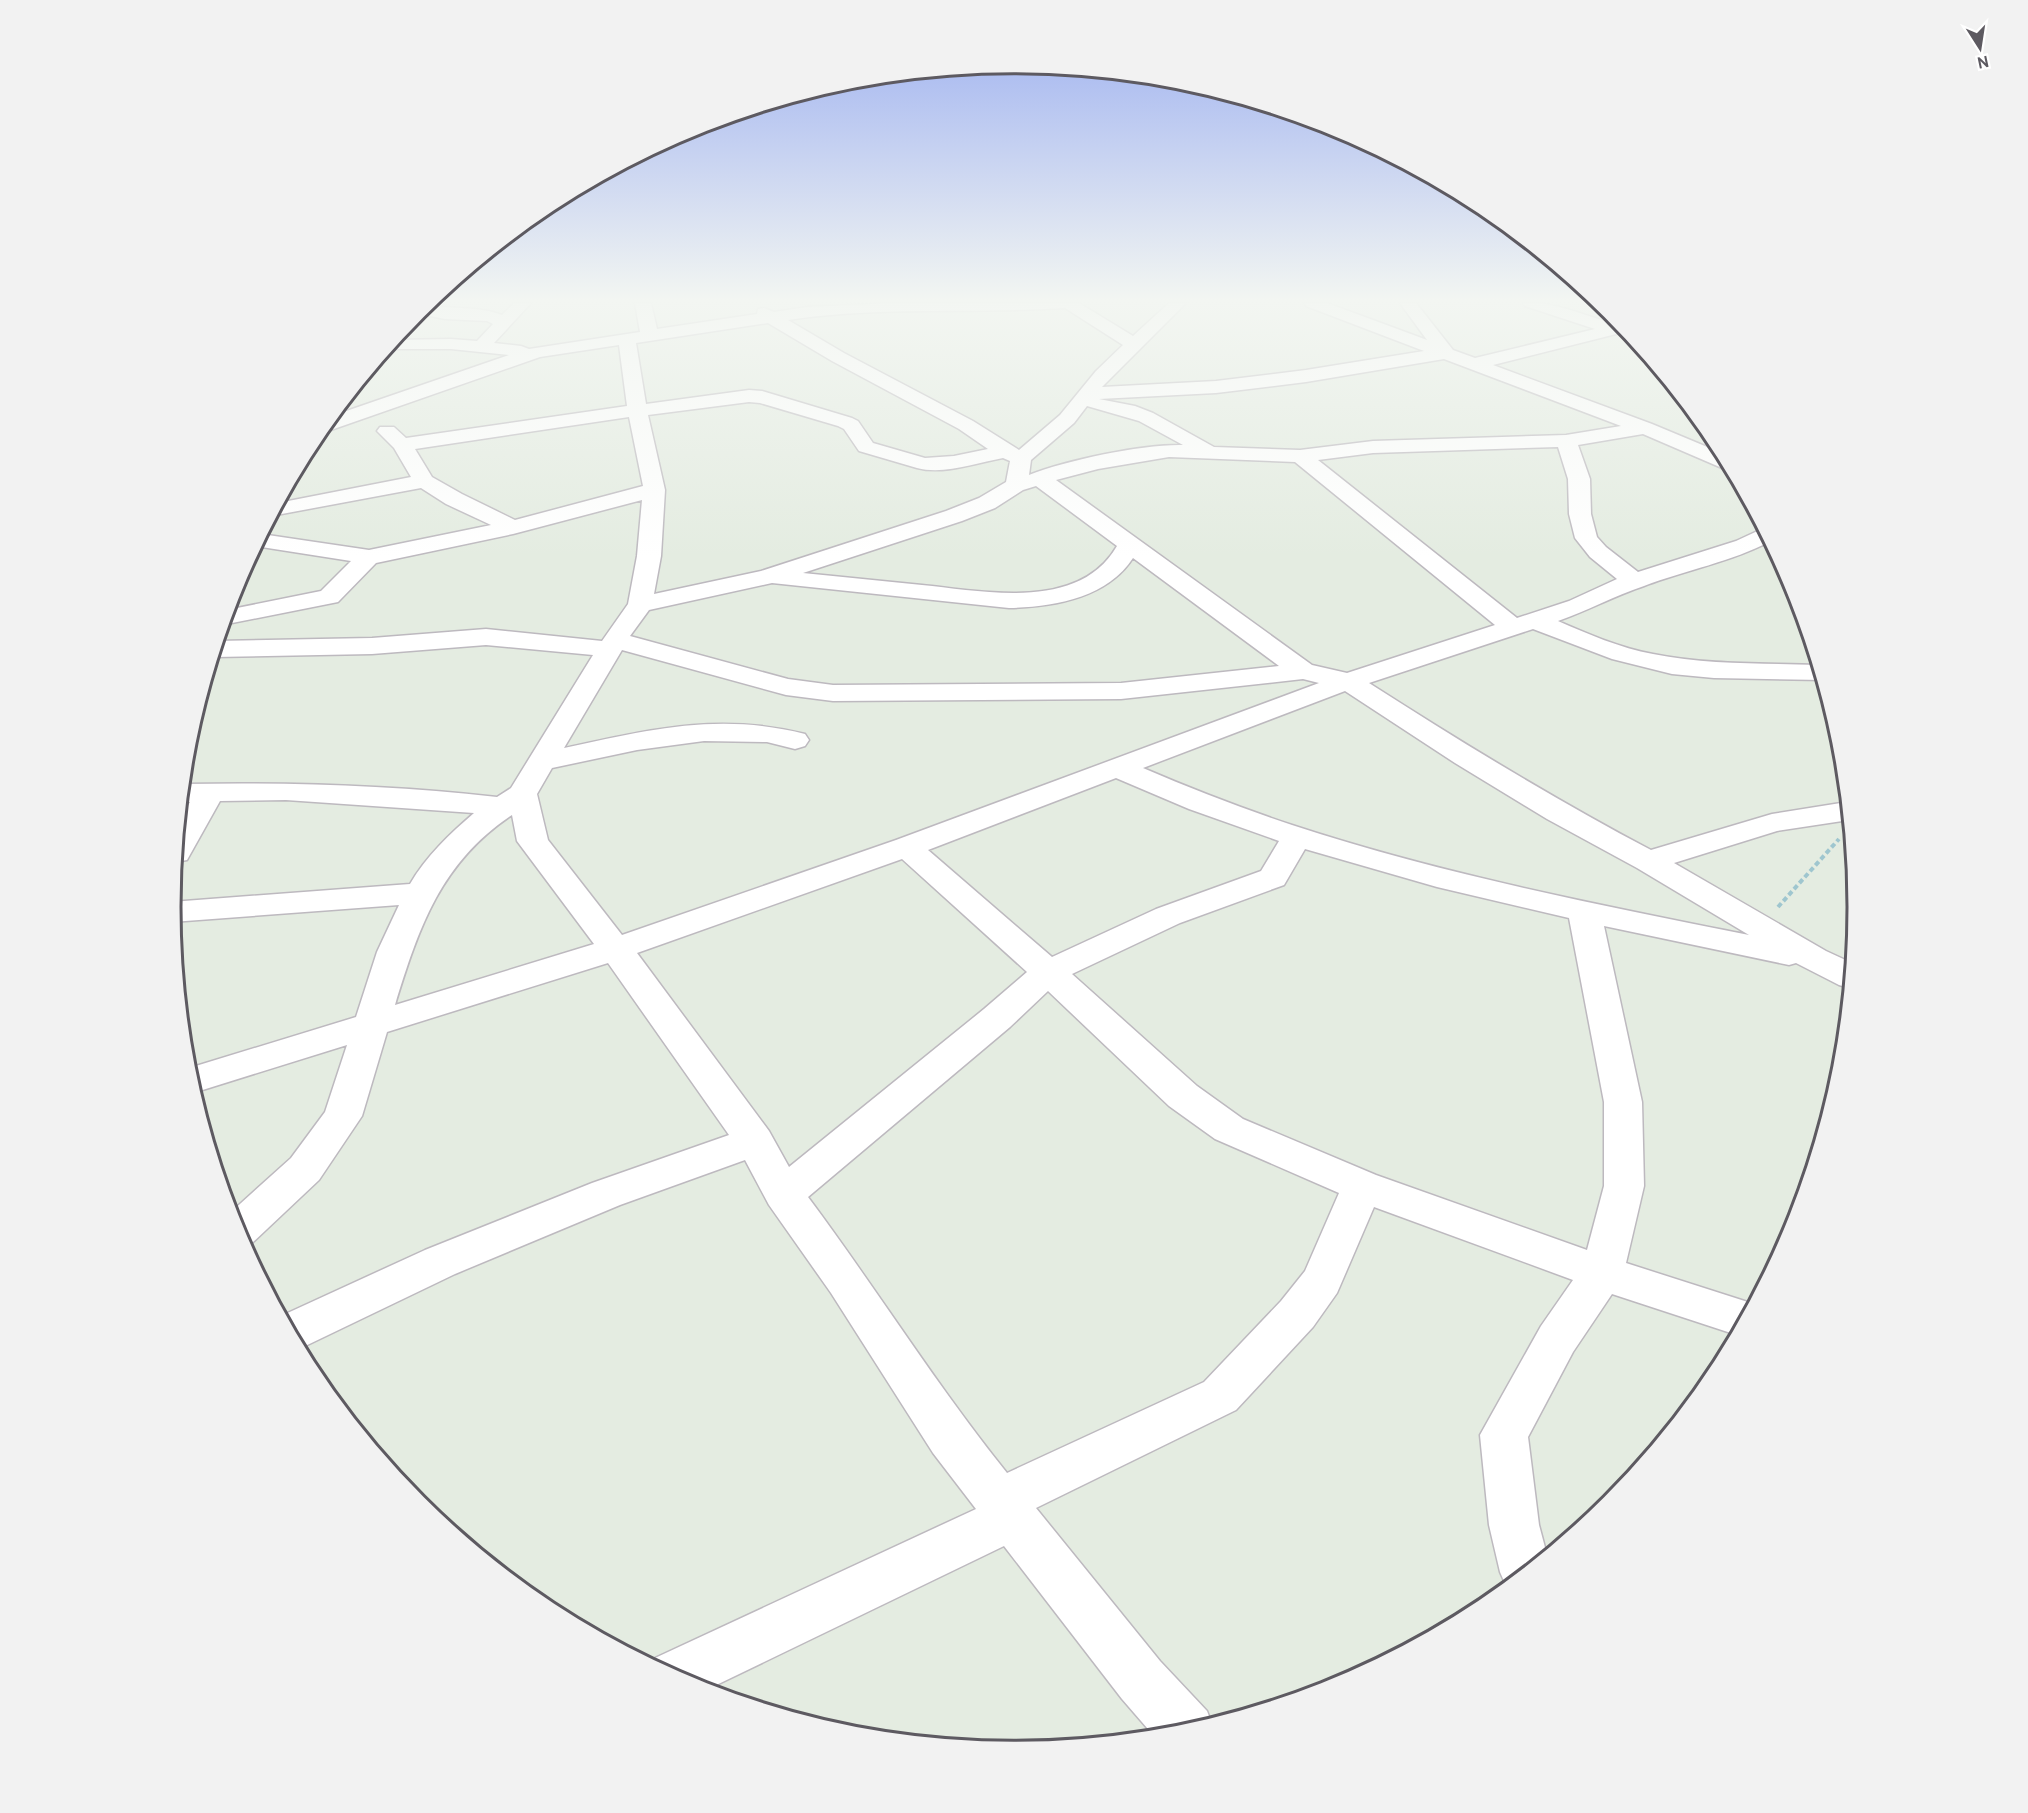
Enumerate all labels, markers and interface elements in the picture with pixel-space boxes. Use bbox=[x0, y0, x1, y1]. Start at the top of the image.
north arrow bbox=[1950, 18, 2010, 78]
text: N bbox=[1975, 50, 1990, 72]

